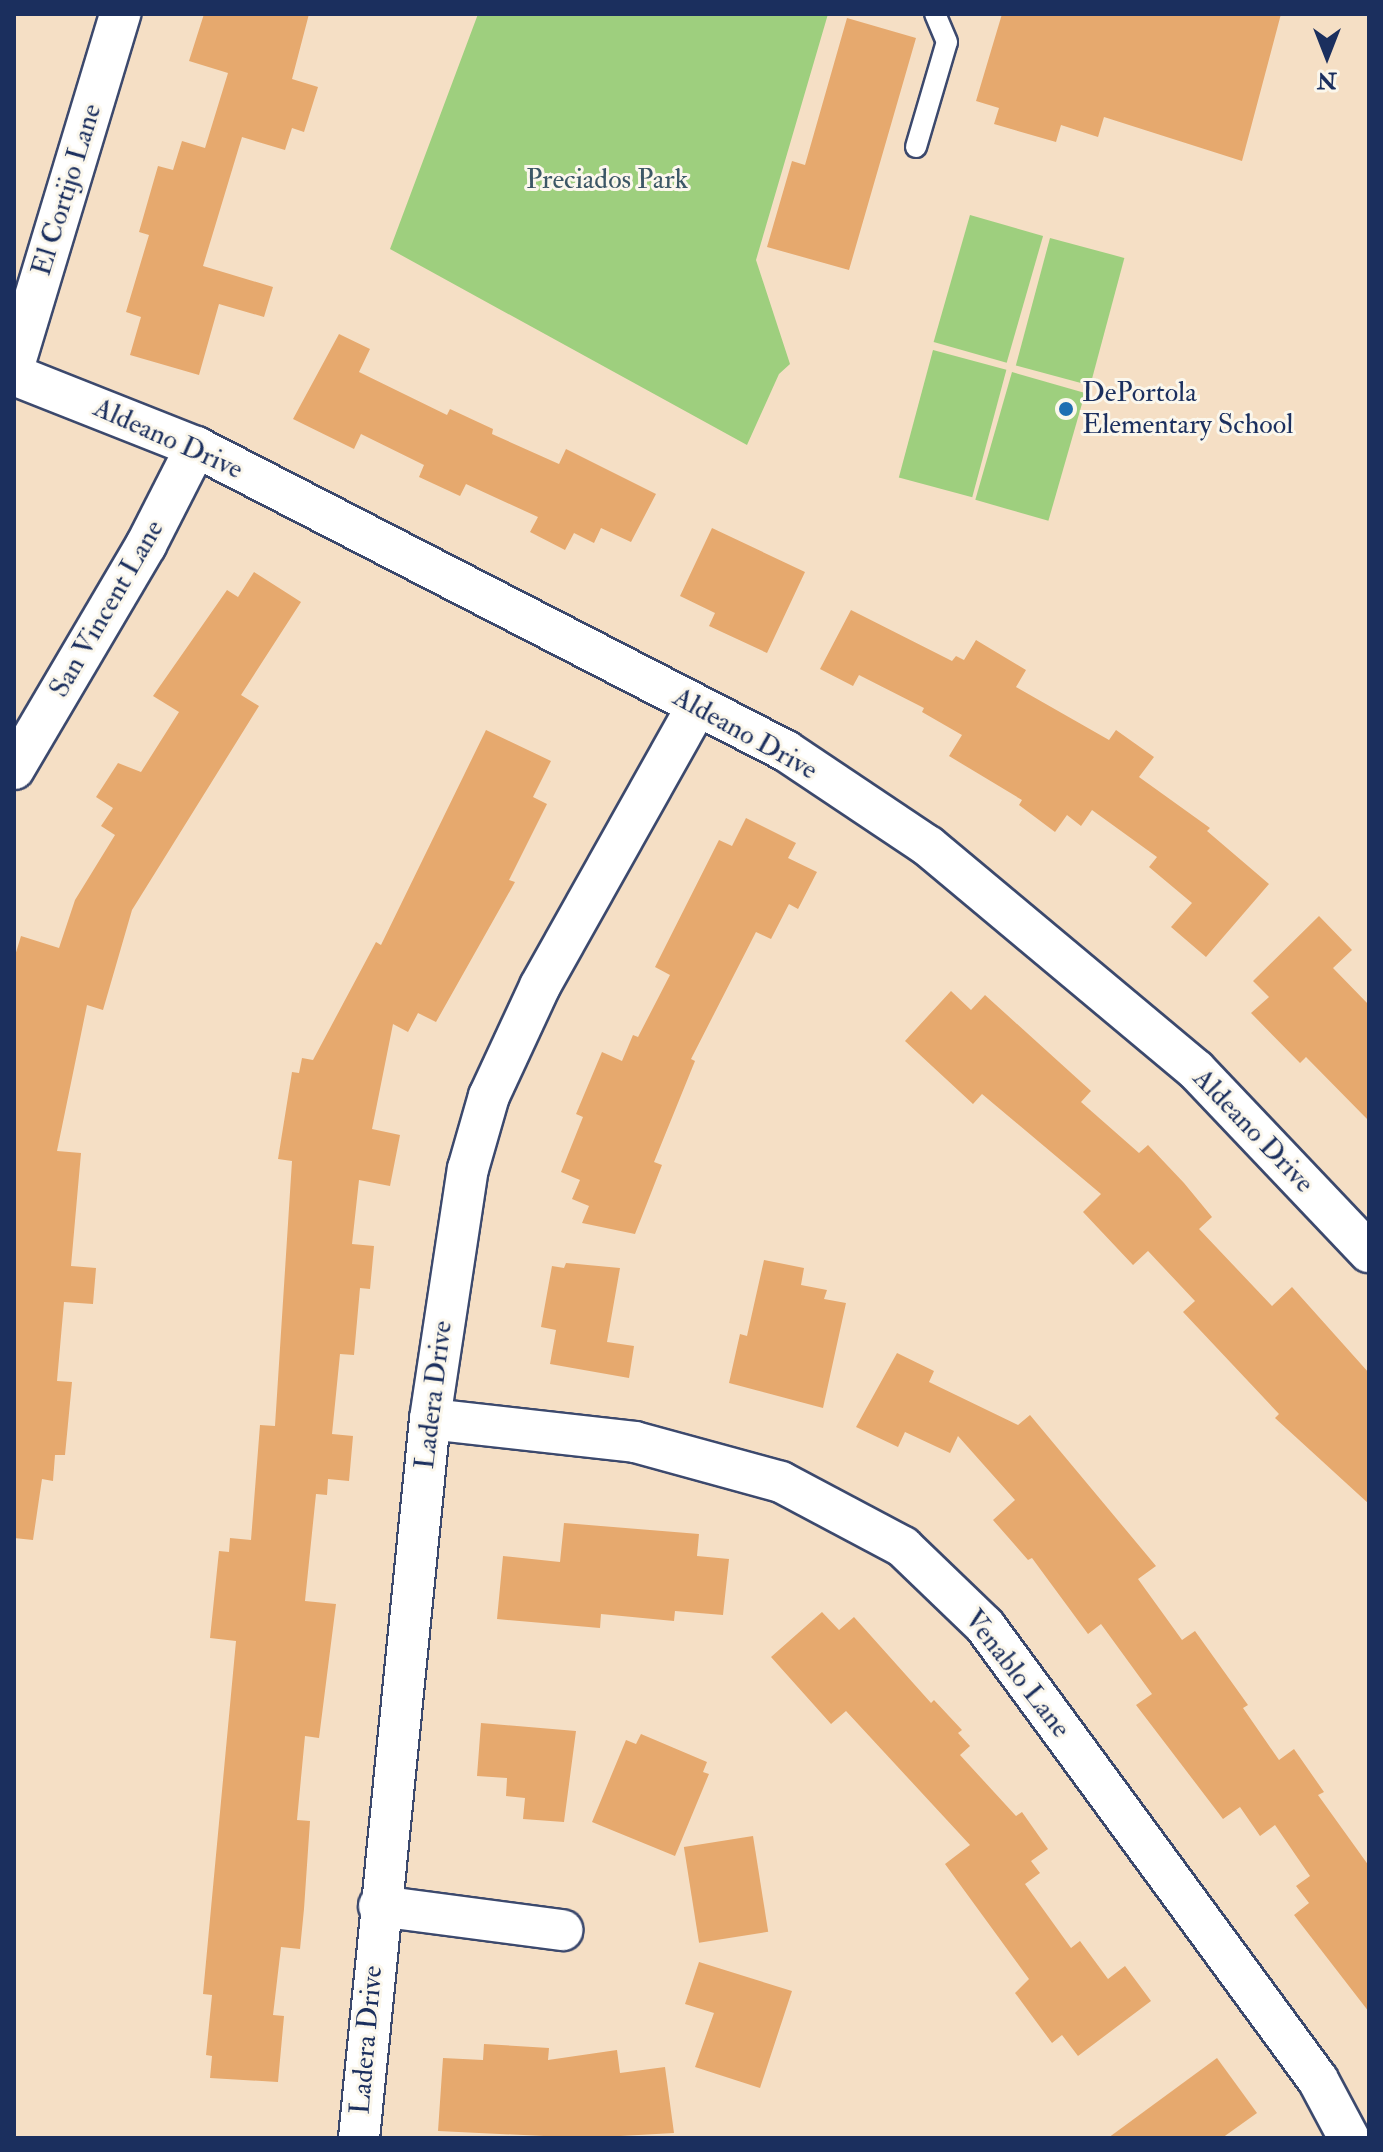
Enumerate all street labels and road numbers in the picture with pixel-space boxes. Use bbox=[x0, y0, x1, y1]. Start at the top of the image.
street label: El Cortijo Lane bbox=[25, 100, 109, 280]
street label: Aldeano Drive bbox=[88, 391, 248, 487]
street label: San Vincent Lane bbox=[43, 514, 171, 704]
street label: Aldeano Drive bbox=[667, 681, 823, 787]
street label: Aldeano Drive bbox=[1185, 1062, 1321, 1200]
street label: Ladera Drive bbox=[408, 1319, 460, 1471]
street label: Venablo Lane bbox=[957, 1603, 1077, 1745]
street label: Ladera Drive bbox=[344, 1964, 390, 2116]

